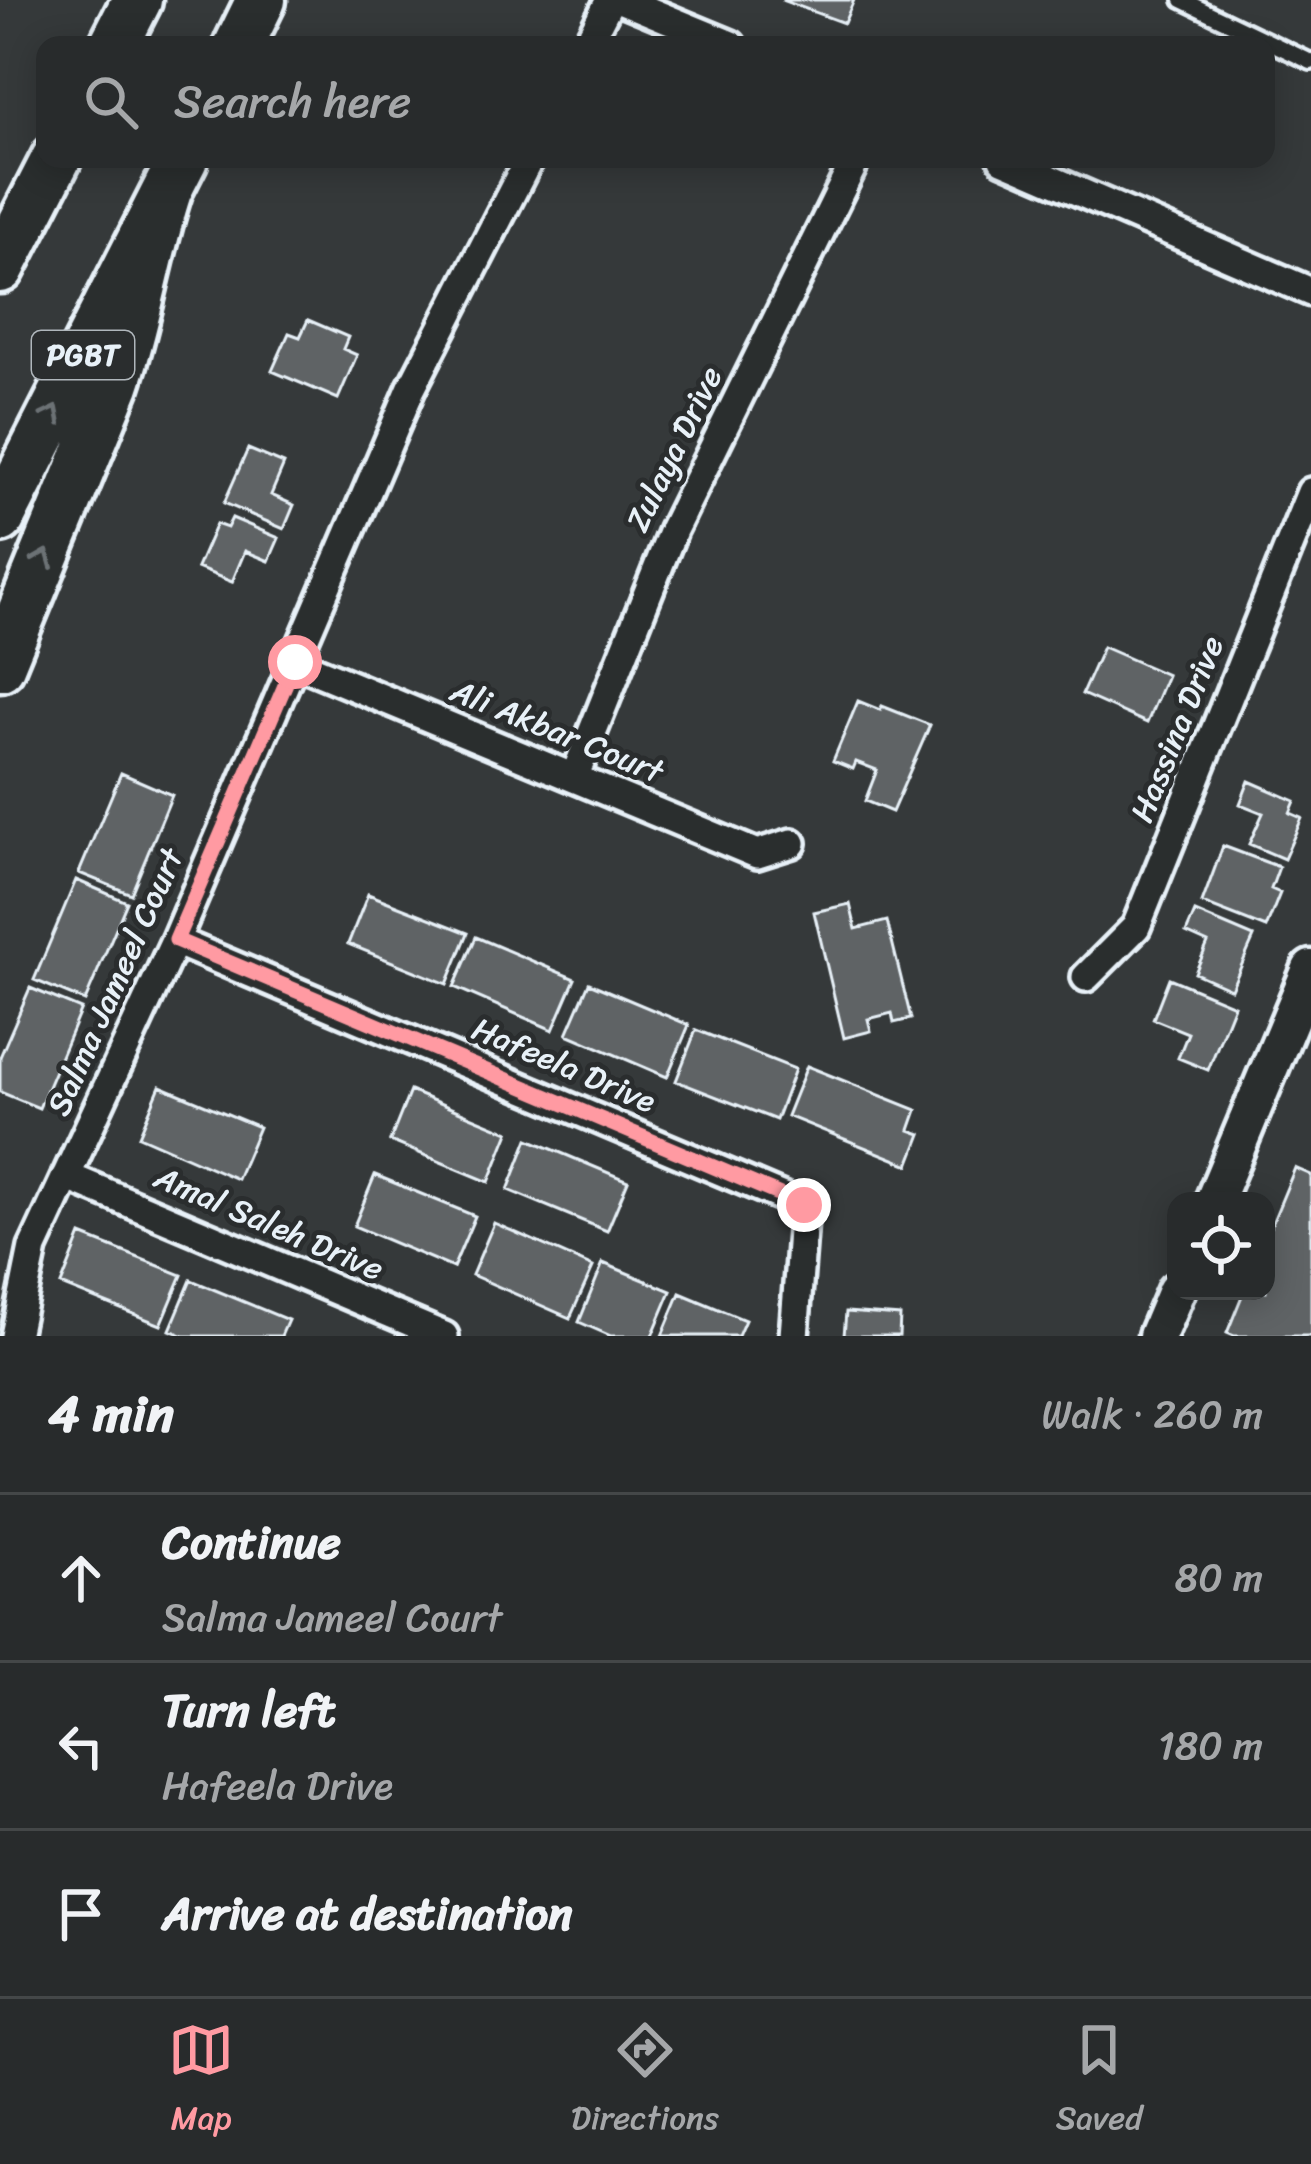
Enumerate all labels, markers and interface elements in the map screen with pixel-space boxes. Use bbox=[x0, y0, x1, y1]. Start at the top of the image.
search box bbox=[36, 36, 1275, 168]
text: Search here bbox=[174, 62, 411, 142]
icon: search bbox=[78, 69, 144, 135]
road number: PGBT bbox=[32, 331, 134, 379]
street label: Zulaya Drive bbox=[609, 356, 739, 542]
one-way arrow bbox=[39, 405, 63, 426]
one-way arrow bbox=[30, 548, 54, 569]
street label: Hassina Drive bbox=[1113, 627, 1241, 831]
route start bbox=[268, 635, 322, 689]
street label: Ali Akbar Court bbox=[441, 662, 674, 801]
street label: Salma Jameel Court bbox=[30, 837, 201, 1125]
street label: Hafeela Drive bbox=[463, 1000, 665, 1130]
street label: Amal Saleh Drive bbox=[144, 1148, 393, 1298]
route end bbox=[777, 1178, 831, 1232]
map controls bbox=[1167, 1192, 1275, 1300]
button: locate bbox=[1167, 1192, 1275, 1300]
text: 4 min bbox=[48, 1369, 174, 1459]
text: Walk · 260 m bbox=[1041, 1380, 1263, 1449]
text: Continue bbox=[162, 1503, 341, 1583]
text: 80 m bbox=[1175, 1543, 1263, 1612]
icon: ahead bbox=[48, 1545, 114, 1611]
text: Salma Jameel Court bbox=[162, 1583, 502, 1652]
text: Turn left bbox=[162, 1671, 335, 1751]
text: 180 m bbox=[1158, 1711, 1263, 1780]
icon: left bbox=[48, 1713, 114, 1779]
text: Hafeela Drive bbox=[162, 1751, 393, 1820]
text: Arrive at destination bbox=[162, 1874, 572, 1954]
icon: arrive bbox=[48, 1881, 114, 1947]
tab: Map bbox=[168, 2017, 234, 2147]
tab: Directions bbox=[571, 2017, 719, 2147]
tab: Saved bbox=[1056, 2017, 1143, 2147]

